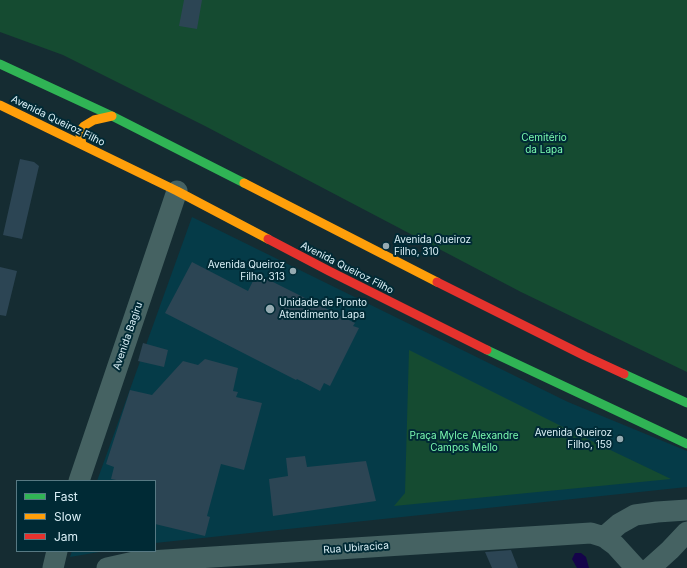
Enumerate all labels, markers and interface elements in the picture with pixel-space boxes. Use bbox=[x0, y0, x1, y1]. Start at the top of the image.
street label: Avenida Queiroz Filho bbox=[9, 93, 107, 149]
park label: Cemitério da Lapa bbox=[521, 132, 567, 156]
place label: Avenida Queiroz Filho, 310 bbox=[394, 234, 471, 258]
street label: Avenida Queiroz Filho bbox=[299, 239, 395, 297]
marker: Avenida Queiroz Filho, 310 bbox=[381, 241, 391, 251]
place label: Avenida Queiroz Filho, 313 bbox=[208, 259, 285, 282]
marker: Avenida Queiroz Filho, 313 bbox=[288, 266, 298, 276]
place label: Unidade de Pronto Atendimento Lapa bbox=[279, 297, 367, 320]
street label: Avenida Bagiru bbox=[111, 301, 145, 371]
marker: Unidade de Pronto Atendimento Lapa bbox=[264, 303, 276, 315]
place label: Avenida Queiroz Filho, 159 bbox=[535, 427, 612, 450]
park label: Praça Mylce Alexandre Campos Mello bbox=[410, 430, 518, 454]
marker: Avenida Queiroz Filho, 159 bbox=[615, 434, 625, 444]
legend bbox=[16, 480, 156, 552]
text: Fast bbox=[54, 489, 78, 504]
text: Slow bbox=[54, 509, 81, 524]
text: Jam bbox=[54, 529, 78, 544]
street label: Rua Ubiracica bbox=[323, 540, 389, 556]

